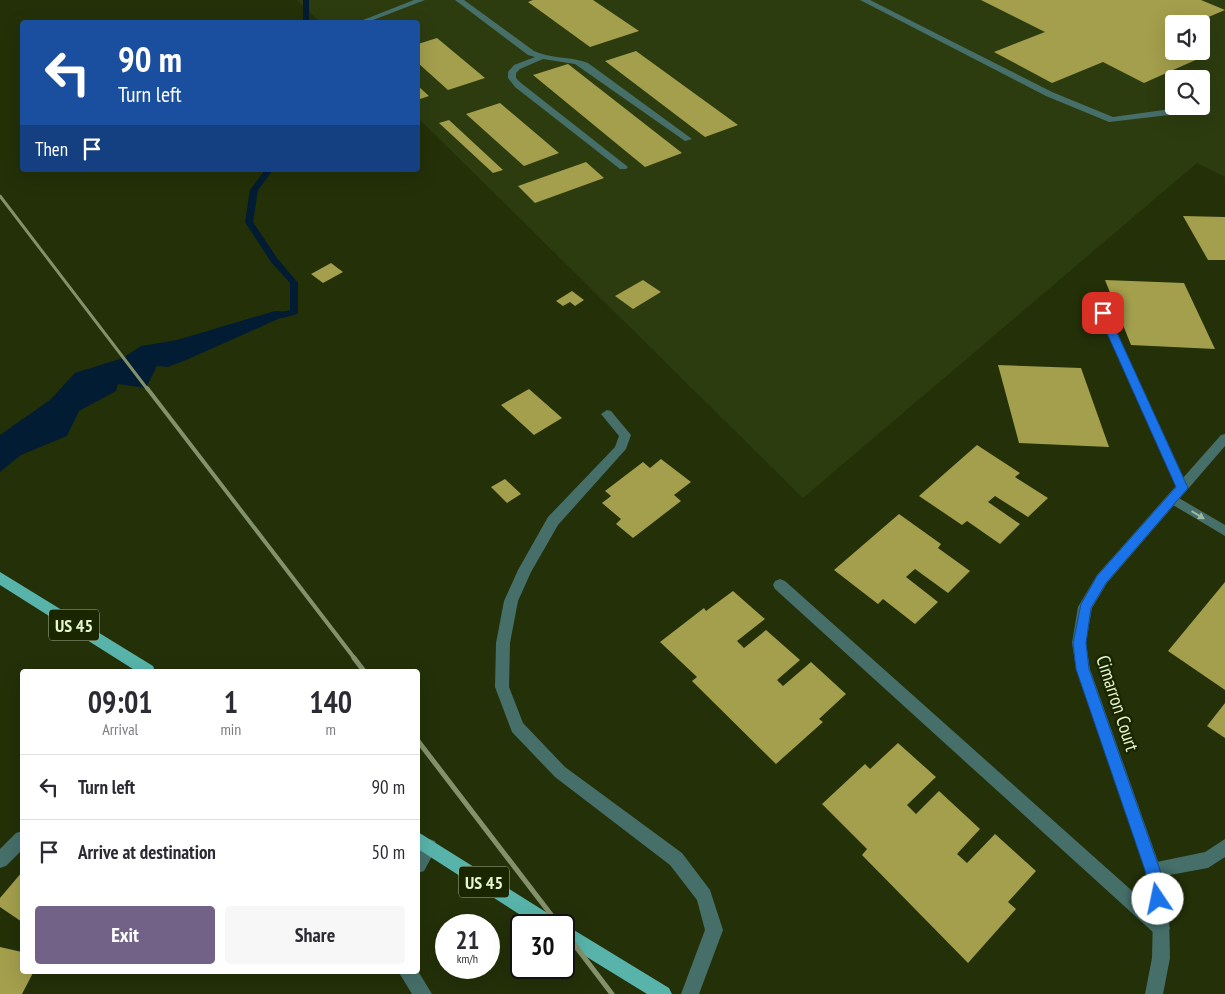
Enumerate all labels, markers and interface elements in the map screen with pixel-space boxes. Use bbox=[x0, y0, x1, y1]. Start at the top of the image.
map controls bbox=[1165, 15, 1210, 115]
button: sound bbox=[1165, 15, 1210, 60]
text: 90 m bbox=[118, 36, 182, 82]
icon: left bbox=[35, 40, 100, 105]
button: search bbox=[1165, 70, 1210, 115]
text: Turn left bbox=[118, 80, 182, 108]
icon: arrive bbox=[78, 135, 106, 163]
text: Then bbox=[35, 137, 68, 161]
pin bbox=[1082, 292, 1124, 334]
icon: arrive bbox=[1089, 299, 1117, 327]
one-way arrow bbox=[1192, 510, 1205, 519]
road number: US 45 bbox=[49, 610, 99, 640]
street label: Cimarron Court bbox=[1091, 652, 1145, 755]
text: 09:01 bbox=[88, 682, 153, 721]
text: 1 bbox=[224, 682, 238, 721]
text: 140 bbox=[309, 682, 352, 721]
text: Arrival bbox=[102, 719, 138, 739]
text: min bbox=[220, 719, 241, 739]
text: m bbox=[325, 719, 336, 739]
icon: left bbox=[35, 773, 63, 801]
text: Turn left bbox=[78, 775, 135, 799]
text: 90 m bbox=[372, 775, 405, 799]
icon: arrive bbox=[35, 838, 63, 866]
text: Arrive at destination bbox=[78, 840, 216, 864]
text: 50 m bbox=[372, 840, 405, 864]
road number: US 45 bbox=[459, 866, 509, 898]
position arrow bbox=[1131, 872, 1183, 924]
button: Exit bbox=[35, 906, 215, 964]
button: Share bbox=[225, 906, 405, 964]
speed limit sign: 30 bbox=[510, 914, 575, 979]
text: 21 bbox=[456, 924, 479, 956]
text: km/h bbox=[457, 951, 478, 966]

